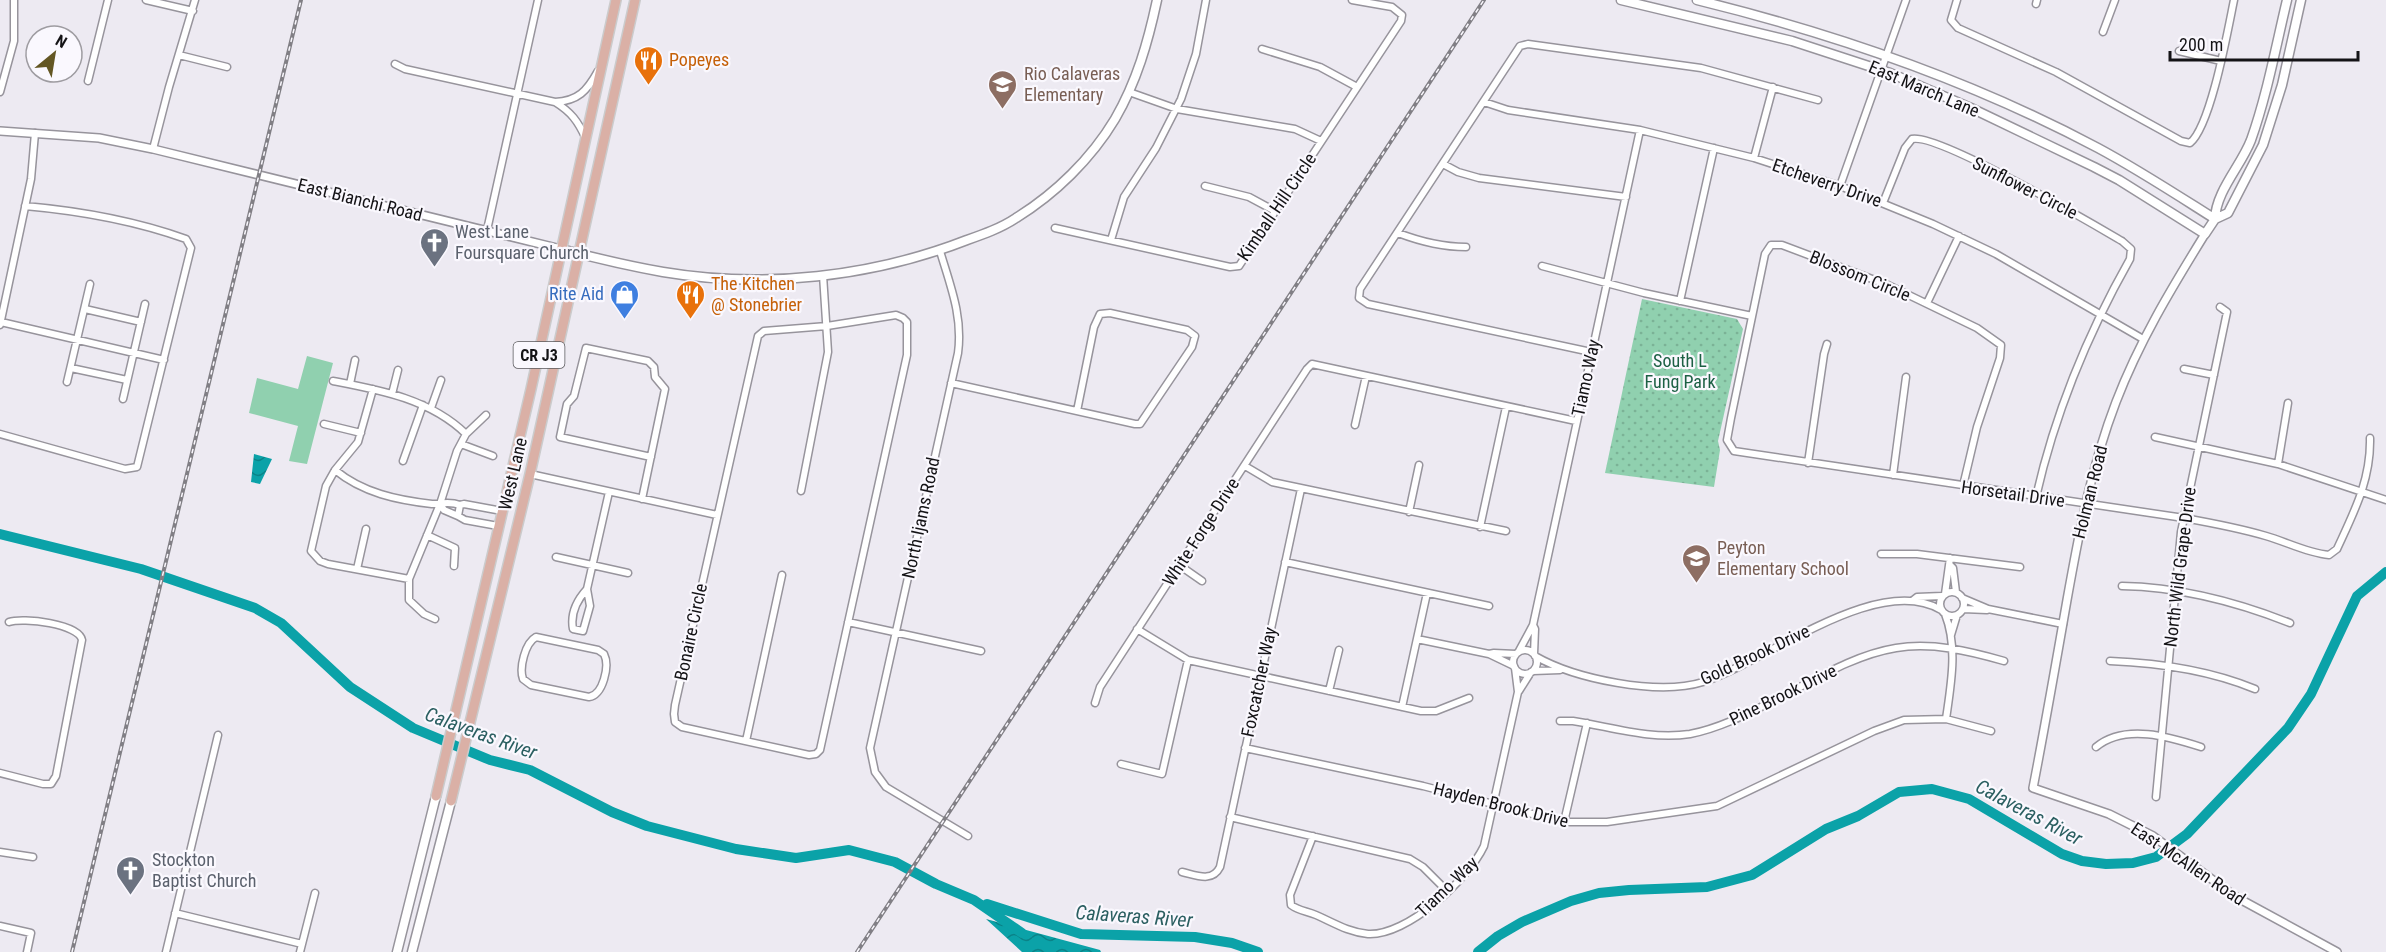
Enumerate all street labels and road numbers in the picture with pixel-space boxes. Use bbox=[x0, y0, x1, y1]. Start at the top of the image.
street label: East March Lane bbox=[1866, 56, 1983, 121]
street label: Kimball Hill Circle bbox=[1233, 149, 1320, 265]
street label: Sunflower Circle bbox=[1969, 152, 2081, 223]
street label: Etcheverry Drive bbox=[1770, 154, 1885, 211]
street label: East Bianchi Road bbox=[296, 174, 425, 225]
street label: Blossom Circle bbox=[1807, 246, 1914, 305]
street label: Tiamo Way bbox=[1567, 337, 1604, 418]
road number: CR J3 bbox=[514, 342, 564, 368]
street label: West Lane bbox=[494, 436, 531, 512]
street label: Holman Road bbox=[2068, 443, 2111, 541]
street label: North Ijams Road bbox=[897, 455, 944, 580]
street label: White Forge Drive bbox=[1158, 474, 1243, 590]
street label: Horsetail Drive bbox=[1960, 476, 2066, 511]
street label: North Wild Grape Drive bbox=[2159, 486, 2200, 648]
street label: Bonaire Circle bbox=[670, 581, 711, 682]
street label: Gold Brook Drive bbox=[1697, 620, 1813, 689]
street label: Foxcatcher Way bbox=[1237, 625, 1281, 739]
street label: Pine Brook Drive bbox=[1726, 660, 1840, 730]
street label: Hayden Brook Drive bbox=[1431, 778, 1571, 831]
street label: East McAllen Road bbox=[2127, 818, 2249, 910]
street label: Tiamo Way bbox=[1411, 852, 1482, 921]

